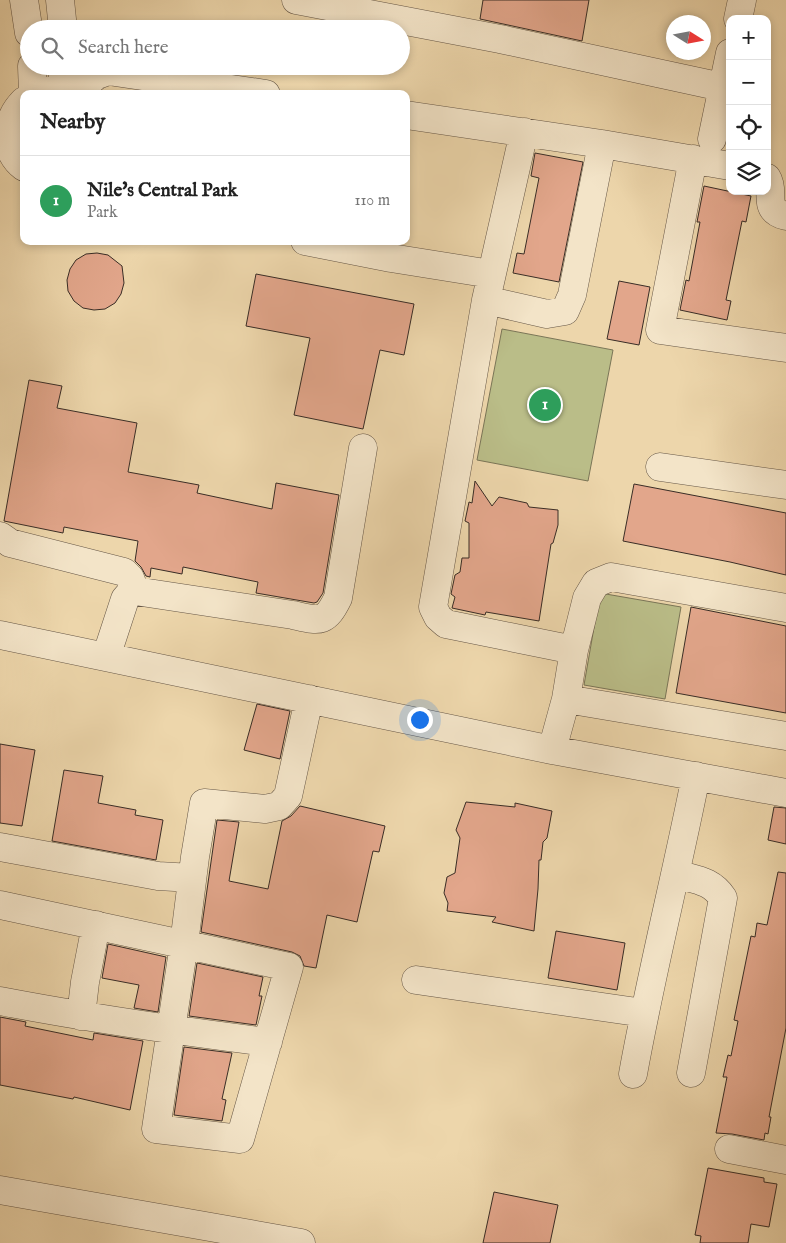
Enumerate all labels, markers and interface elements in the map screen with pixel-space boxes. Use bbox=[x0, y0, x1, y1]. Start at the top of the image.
north arrow bbox=[666, 15, 711, 60]
map controls bbox=[726, 15, 771, 195]
button: + bbox=[726, 15, 771, 60]
search box bbox=[20, 20, 410, 75]
icon: search bbox=[38, 34, 66, 62]
text: Search here bbox=[78, 36, 169, 60]
button: − bbox=[726, 60, 771, 105]
button: locate bbox=[726, 105, 771, 150]
text: Nearby bbox=[40, 109, 105, 136]
button: layers bbox=[726, 150, 771, 195]
text: Nile's Central Park bbox=[87, 179, 238, 203]
text: 1 bbox=[53, 191, 59, 211]
text: 110 m bbox=[354, 191, 390, 211]
text: Park bbox=[87, 203, 117, 223]
pin: 1 bbox=[529, 386, 561, 424]
your location bbox=[407, 707, 433, 733]

